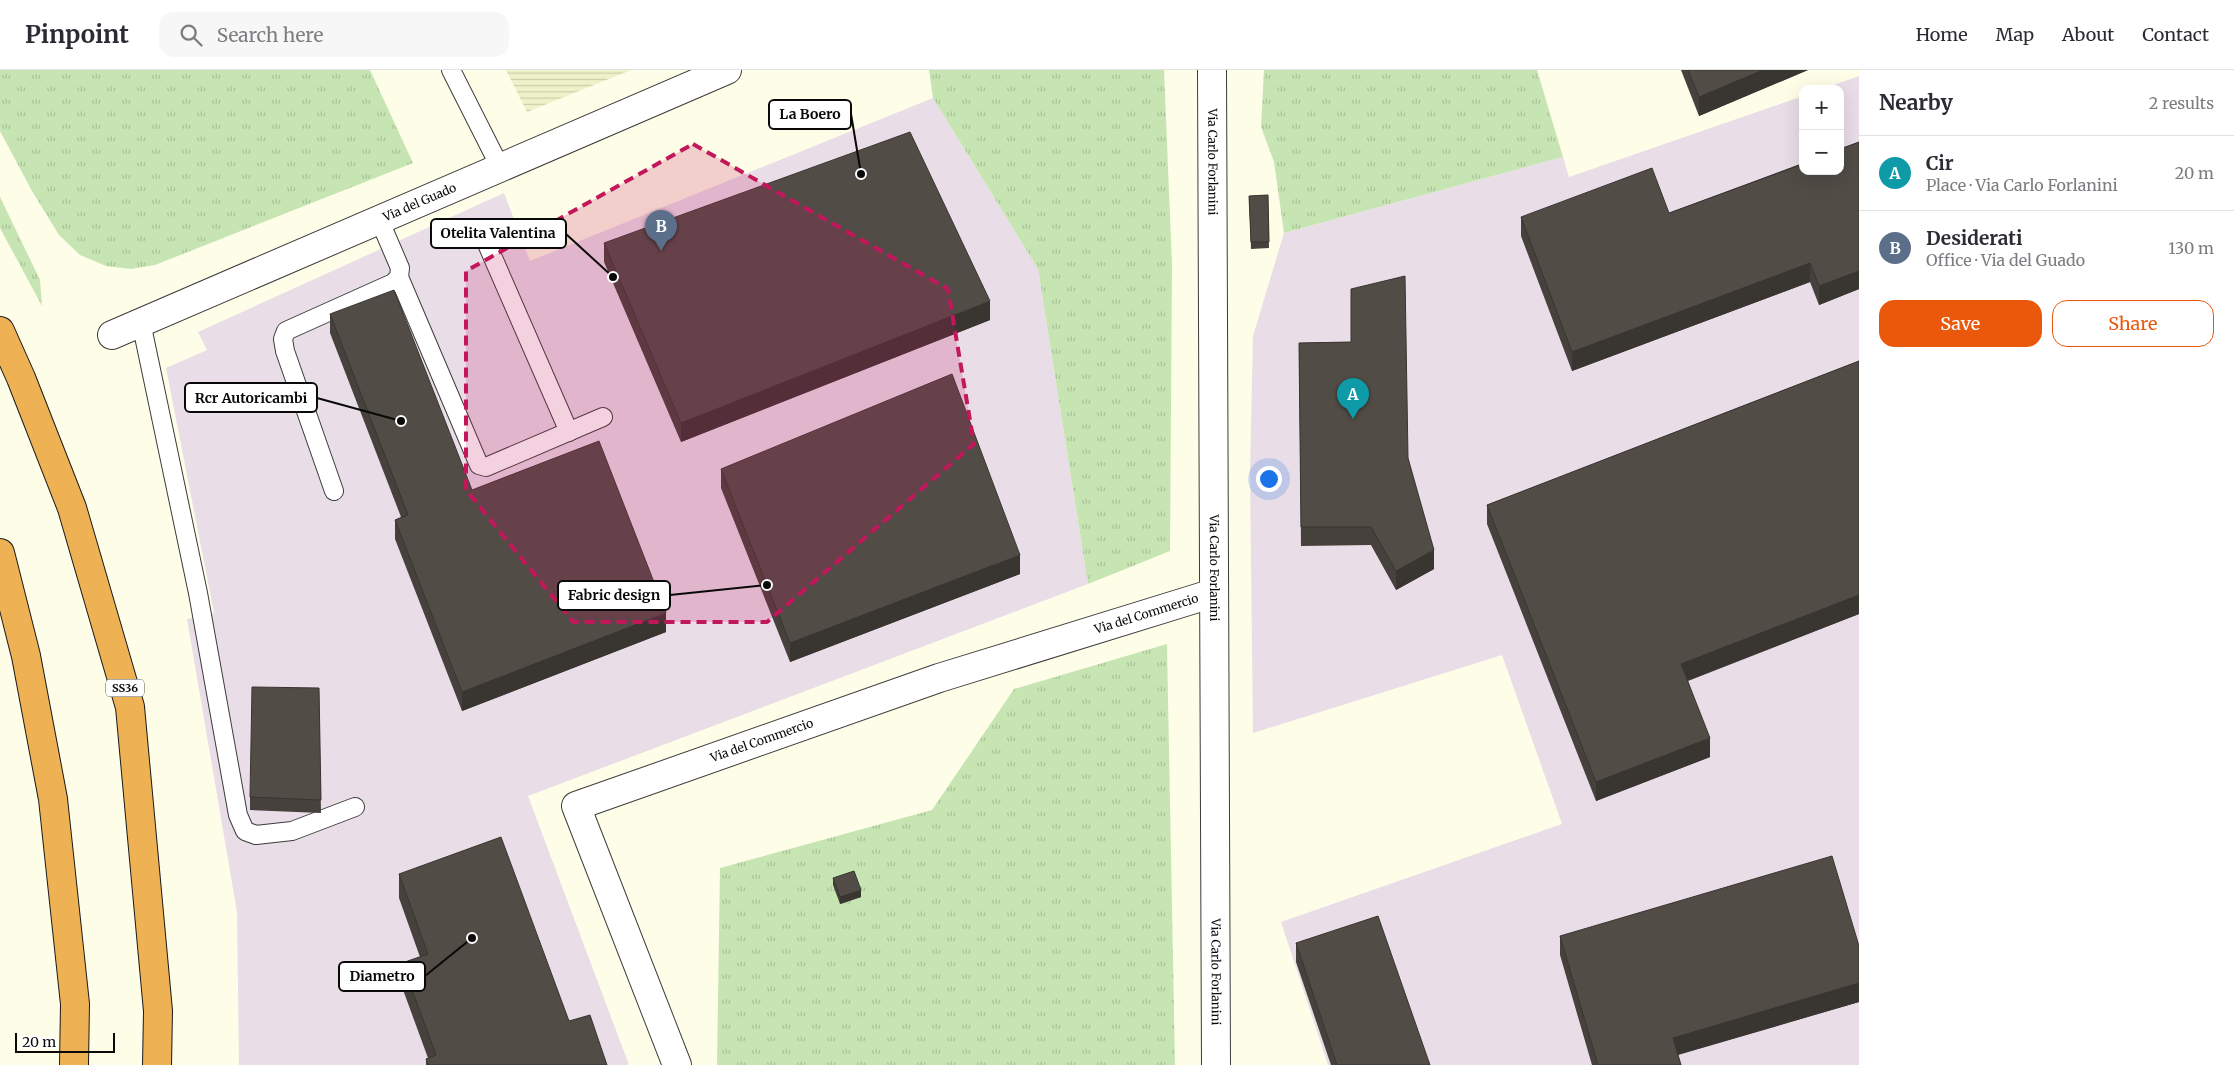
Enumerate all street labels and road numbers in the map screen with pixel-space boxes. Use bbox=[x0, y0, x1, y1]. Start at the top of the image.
street label: Via Carlo Forlanini bbox=[1205, 107, 1221, 216]
street label: Via del Guado bbox=[380, 180, 458, 225]
street label: Via Carlo Forlanini bbox=[1207, 513, 1222, 622]
street label: Via del Commercio bbox=[1092, 590, 1200, 637]
road number: SS36 bbox=[106, 680, 144, 696]
street label: Via del Commercio bbox=[707, 715, 815, 765]
street label: Via Carlo Forlanini bbox=[1208, 917, 1224, 1026]

